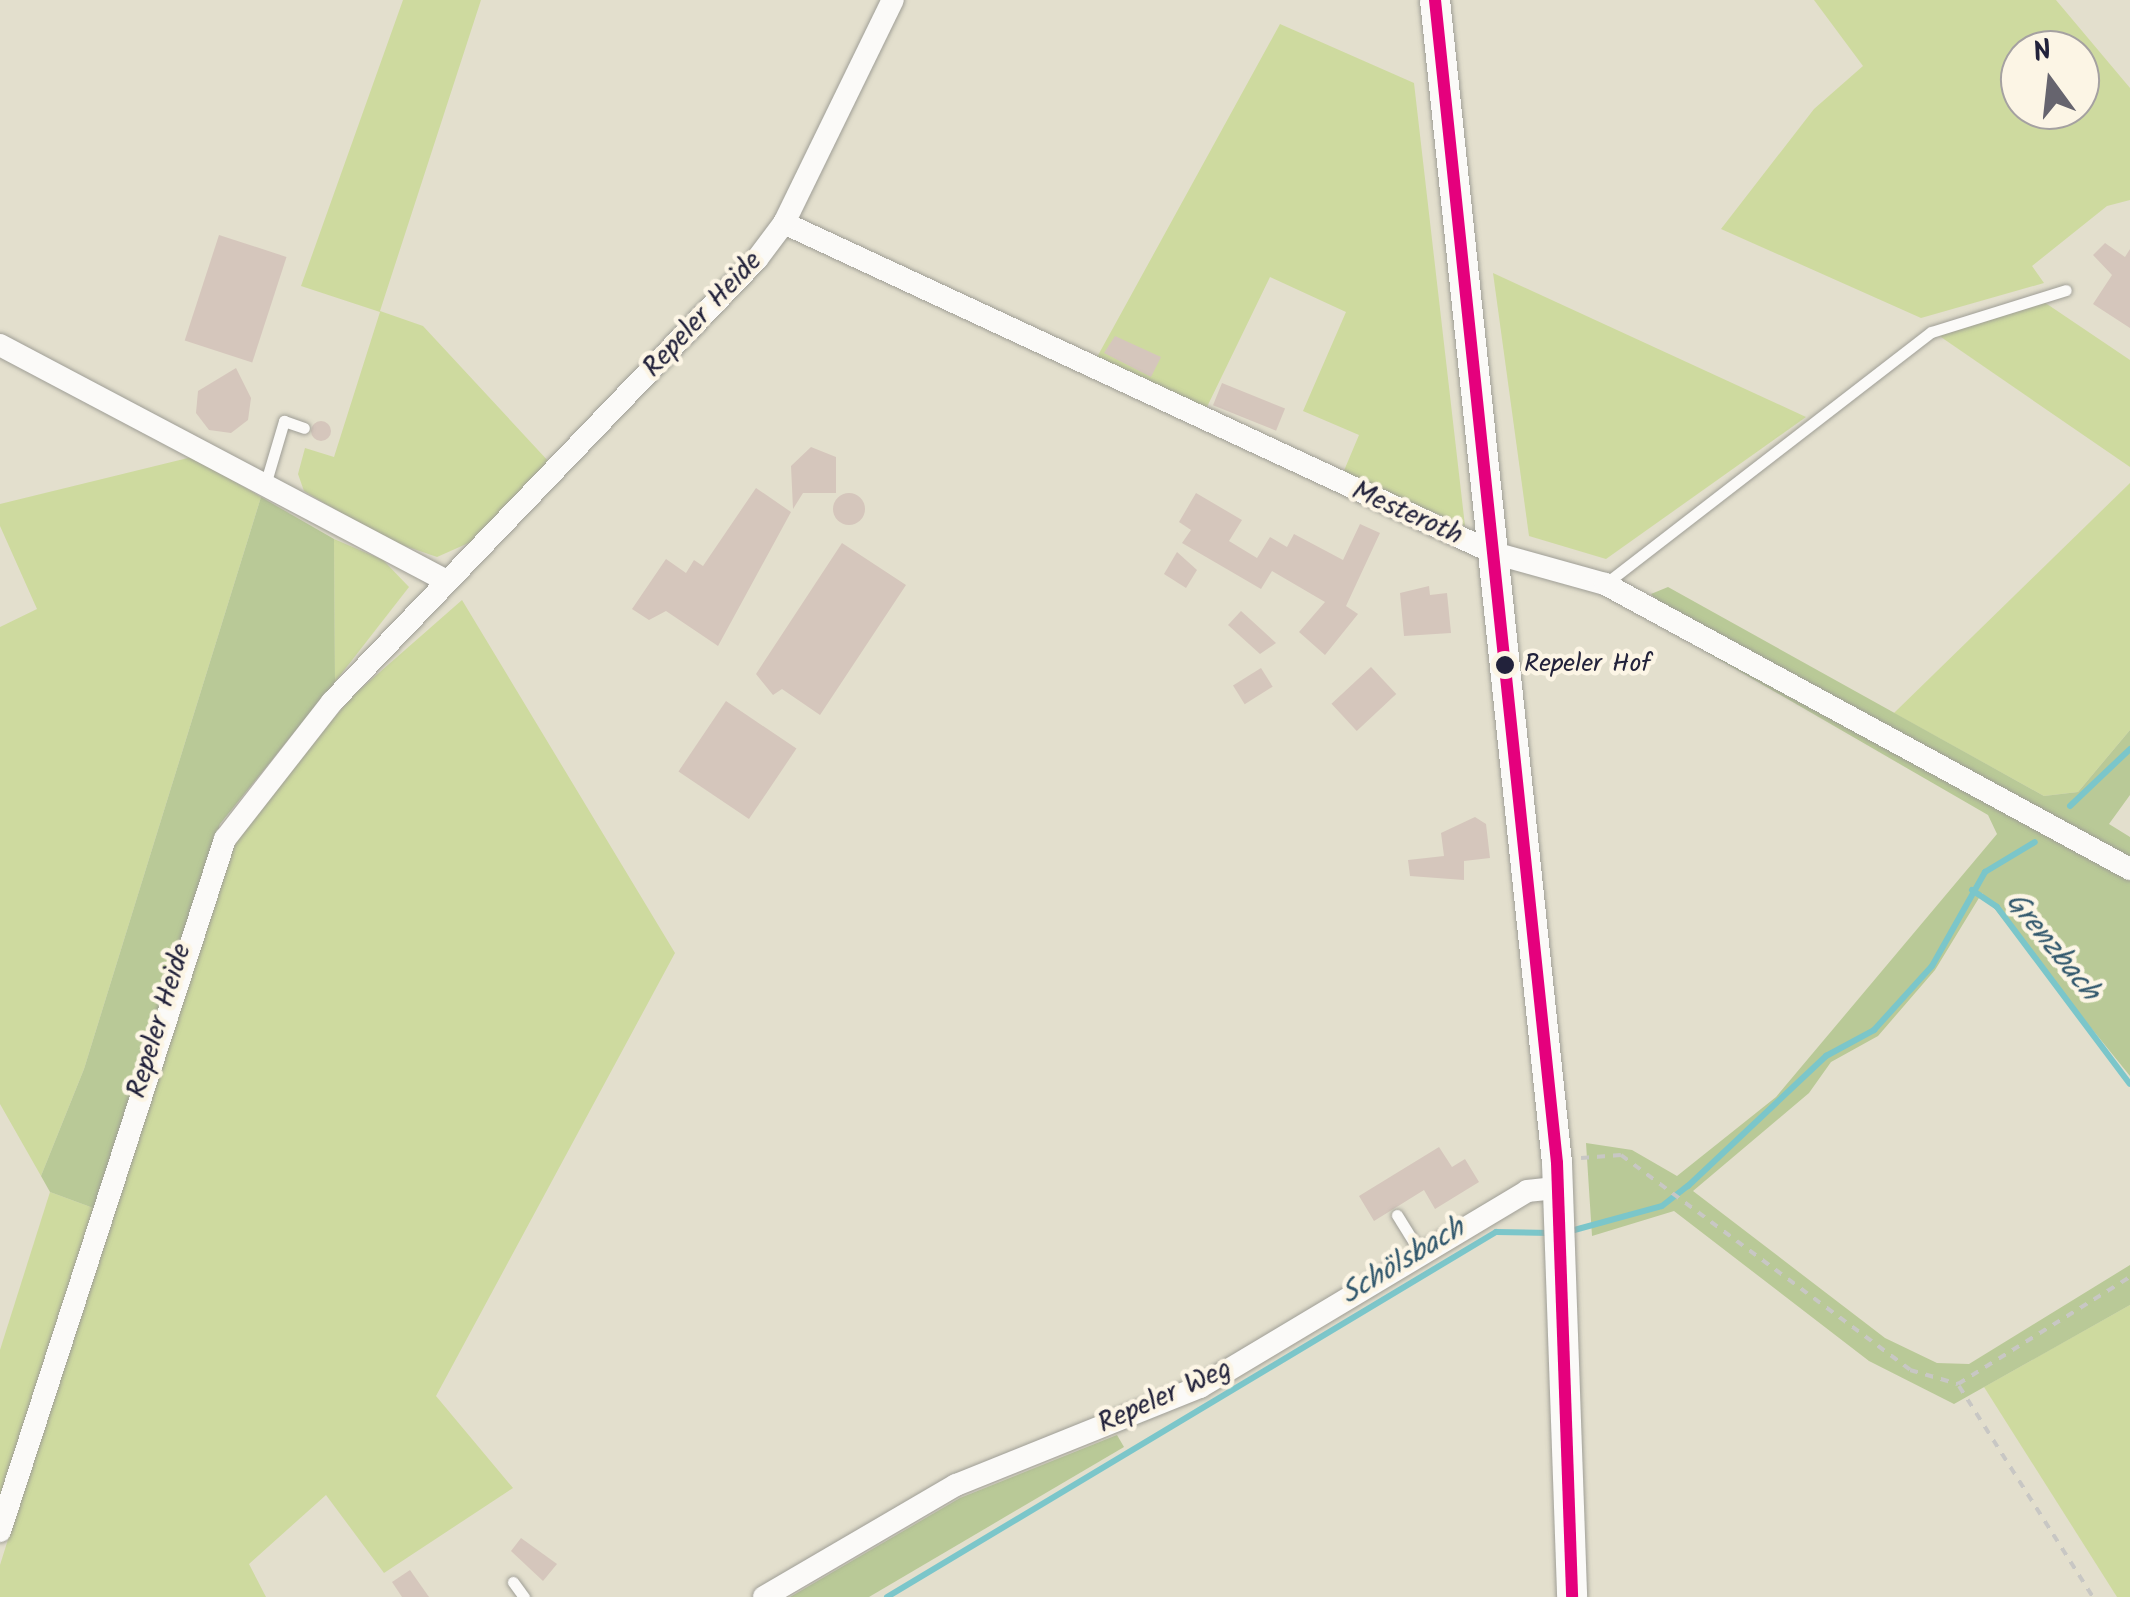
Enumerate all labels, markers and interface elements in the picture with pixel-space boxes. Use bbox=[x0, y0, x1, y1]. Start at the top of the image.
text: N bbox=[2028, 28, 2057, 76]
north arrow bbox=[2000, 30, 2100, 130]
street label: Repeler Heide bbox=[636, 245, 770, 385]
street label: Mesteroth bbox=[1346, 475, 1468, 553]
place label: Repeler Hof bbox=[1524, 649, 1651, 681]
marker: Repeler Hof bbox=[1495, 655, 1515, 675]
water label: Grenzbach bbox=[1997, 885, 2107, 1009]
street label: Repeler Heide bbox=[121, 940, 199, 1102]
water label: Schölsbach bbox=[1334, 1211, 1472, 1313]
street label: Repeler Weg bbox=[1093, 1353, 1237, 1441]

